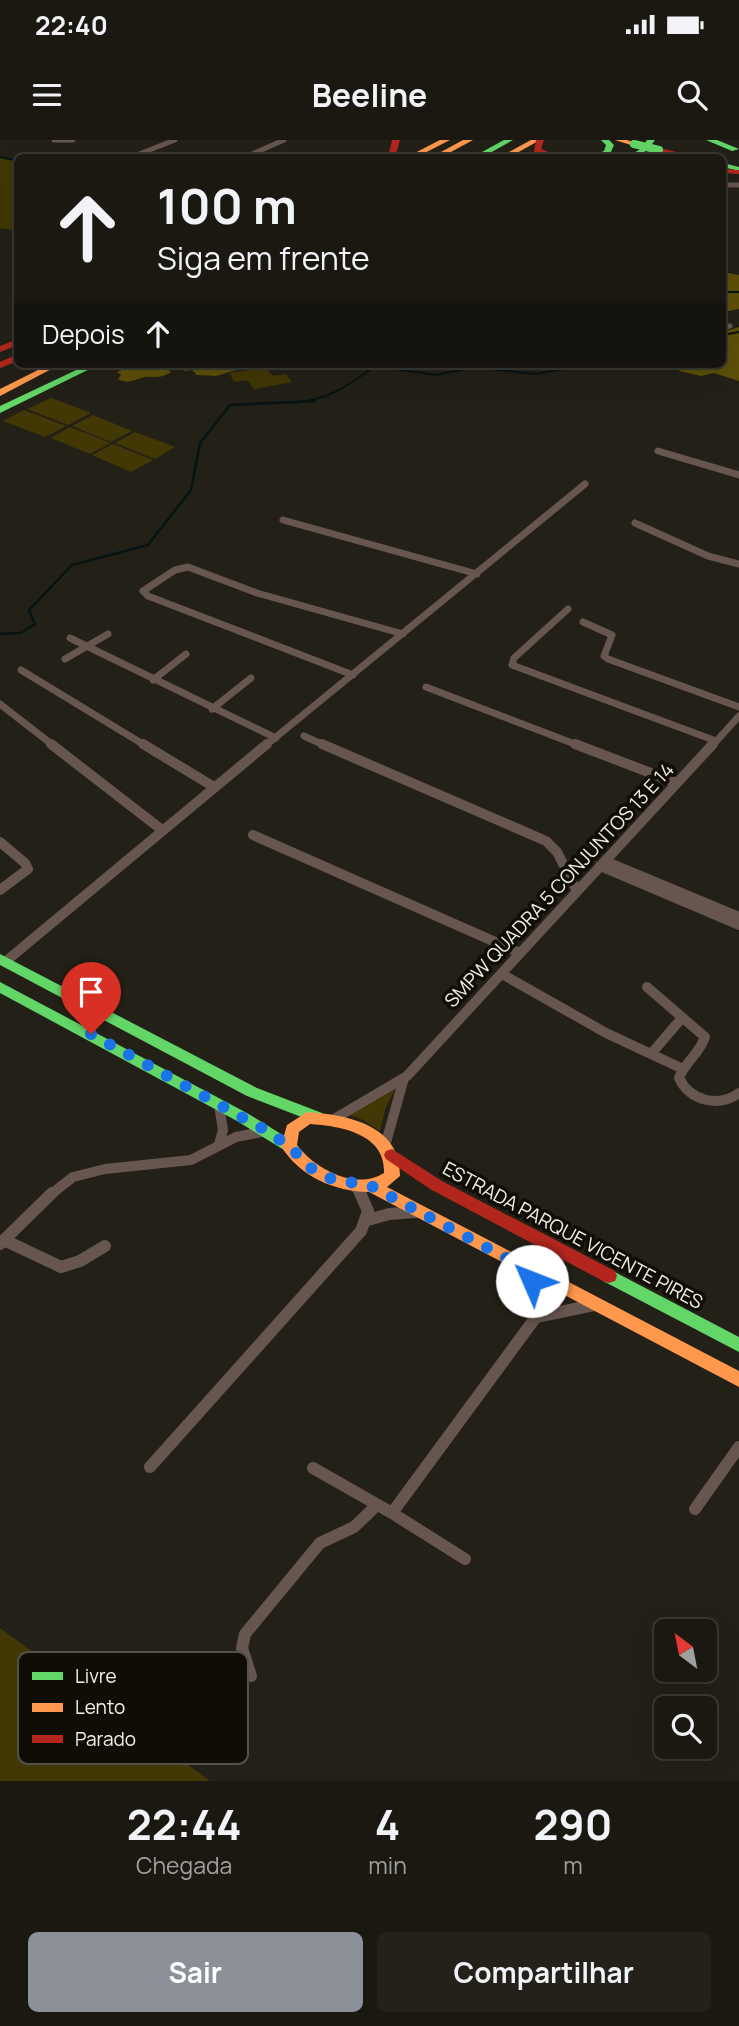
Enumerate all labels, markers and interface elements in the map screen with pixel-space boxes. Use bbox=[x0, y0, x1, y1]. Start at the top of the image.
text: 22:40 bbox=[35, 7, 108, 43]
text: Beeline bbox=[312, 73, 427, 117]
icon: menu bbox=[28, 76, 66, 114]
icon: search bbox=[673, 76, 711, 114]
text: 100 m bbox=[157, 172, 297, 239]
icon: ahead bbox=[42, 182, 133, 273]
text: Siga em frente bbox=[157, 236, 370, 280]
icon: ahead bbox=[139, 315, 177, 353]
text: Depois bbox=[42, 316, 125, 352]
street label: SMPW QUADRA 5 CONJUNTOS 13 E 14 bbox=[438, 757, 680, 1013]
pin bbox=[61, 962, 121, 1034]
icon: arrive bbox=[72, 973, 110, 1011]
street label: ESTRADA PARQUE VICENTE PIRES bbox=[438, 1155, 708, 1315]
position arrow bbox=[495, 1244, 569, 1318]
north arrow bbox=[654, 1619, 718, 1682]
map controls bbox=[654, 1619, 717, 1759]
legend bbox=[18, 1652, 248, 1764]
text: Livre bbox=[75, 1663, 117, 1689]
text: Lento bbox=[75, 1694, 125, 1720]
button: search bbox=[654, 1696, 717, 1759]
text: Parado bbox=[75, 1726, 136, 1752]
text: 22:44 bbox=[127, 1795, 242, 1853]
text: 4 bbox=[375, 1795, 400, 1853]
text: 290 bbox=[534, 1795, 612, 1853]
text: Chegada bbox=[136, 1849, 232, 1881]
text: min bbox=[368, 1849, 407, 1881]
text: m bbox=[563, 1849, 583, 1881]
button: Sair bbox=[28, 1932, 363, 2012]
button: Compartilhar bbox=[377, 1932, 711, 2012]

